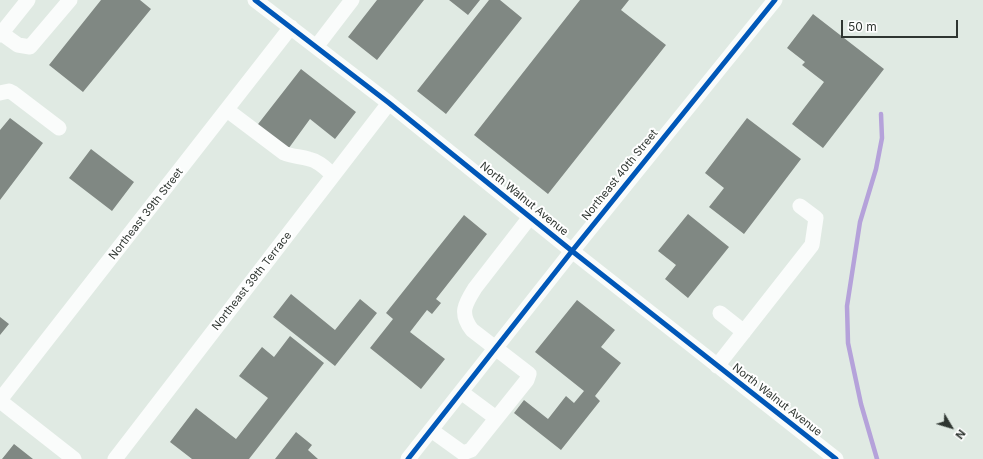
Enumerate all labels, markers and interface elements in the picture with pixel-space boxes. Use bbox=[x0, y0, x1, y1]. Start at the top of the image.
scale bar bbox=[843, 12, 960, 38]
text: 50 m bbox=[848, 19, 877, 34]
street label: Northeast 40th Street bbox=[579, 127, 661, 223]
street label: North Walnut Avenue bbox=[477, 159, 571, 239]
street label: Northeast 39th Street bbox=[106, 166, 186, 262]
street label: Northeast 39th Terrace bbox=[209, 229, 295, 333]
street label: North Walnut Avenue bbox=[730, 361, 824, 439]
north arrow bbox=[931, 407, 971, 447]
text: N bbox=[952, 427, 969, 442]

